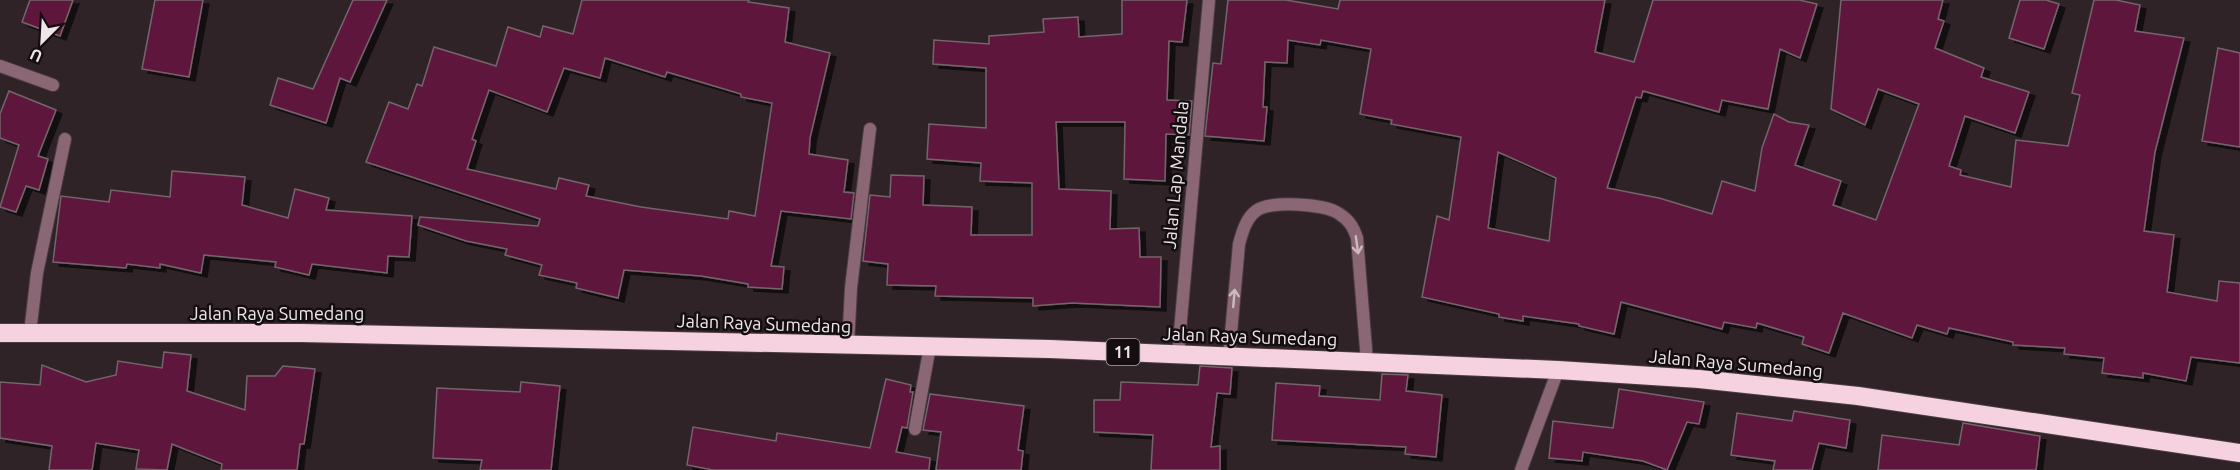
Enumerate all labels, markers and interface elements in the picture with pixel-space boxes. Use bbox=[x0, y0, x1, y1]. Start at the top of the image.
north arrow bbox=[12, 12, 72, 72]
text: U bbox=[27, 45, 45, 66]
street label: Jalan Lap Mandala bbox=[1159, 100, 1191, 250]
one-way arrow bbox=[1352, 234, 1363, 254]
one-way arrow bbox=[1228, 288, 1239, 308]
street label: Jalan Raya Sumedang bbox=[190, 303, 364, 323]
street label: Jalan Raya Sumedang bbox=[676, 310, 852, 336]
street label: Jalan Raya Sumedang bbox=[1162, 323, 1338, 349]
road number: 11 bbox=[1106, 339, 1140, 365]
street label: Jalan Raya Sumedang bbox=[1648, 345, 1824, 381]

